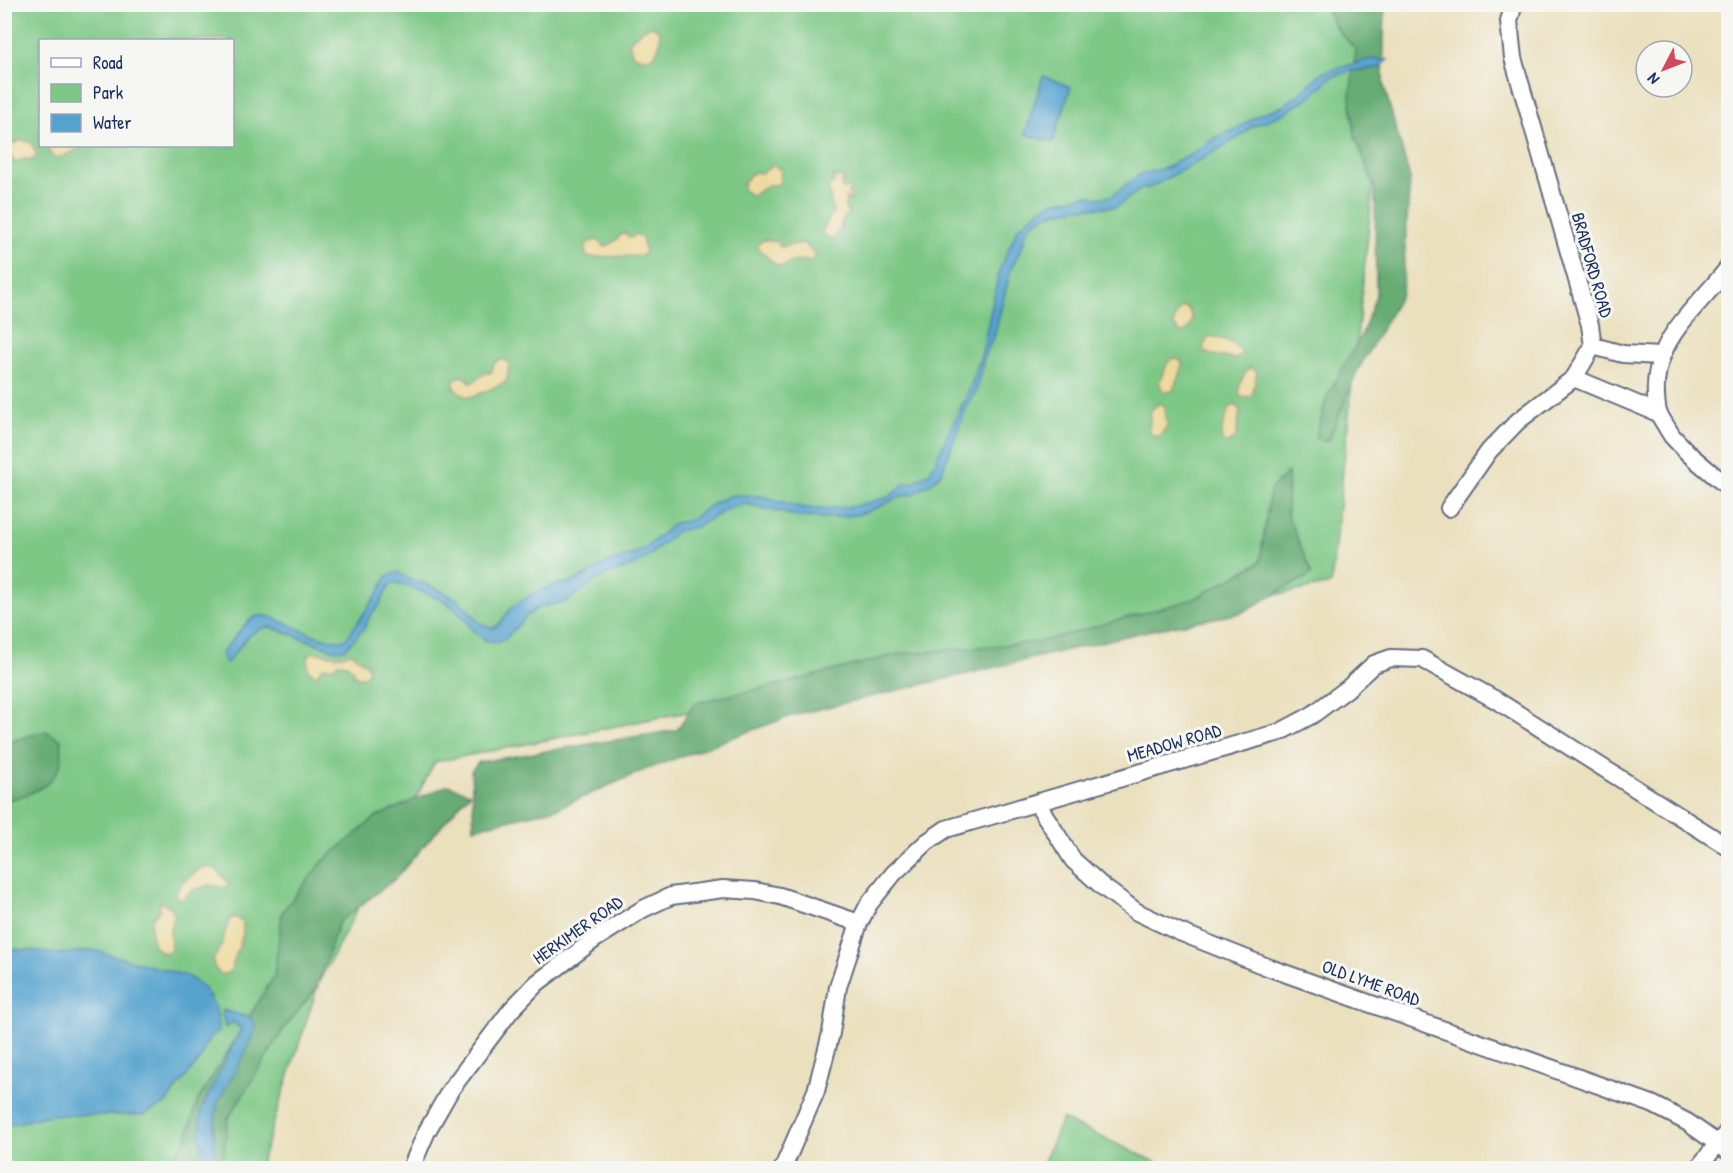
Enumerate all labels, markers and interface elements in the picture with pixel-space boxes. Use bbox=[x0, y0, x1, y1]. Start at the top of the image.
legend bbox=[39, 39, 234, 147]
north arrow bbox=[1634, 39, 1694, 99]
text: Road bbox=[93, 50, 123, 75]
text: N bbox=[1642, 68, 1664, 90]
text: Park bbox=[93, 80, 124, 105]
text: Water bbox=[93, 110, 131, 135]
street label: BRADFORD ROAD bbox=[1566, 210, 1619, 321]
street label: MEADOW ROAD bbox=[1124, 717, 1224, 768]
street label: HERKIMER ROAD bbox=[528, 889, 628, 970]
street label: OLD LYME ROAD bbox=[1319, 953, 1424, 1012]

